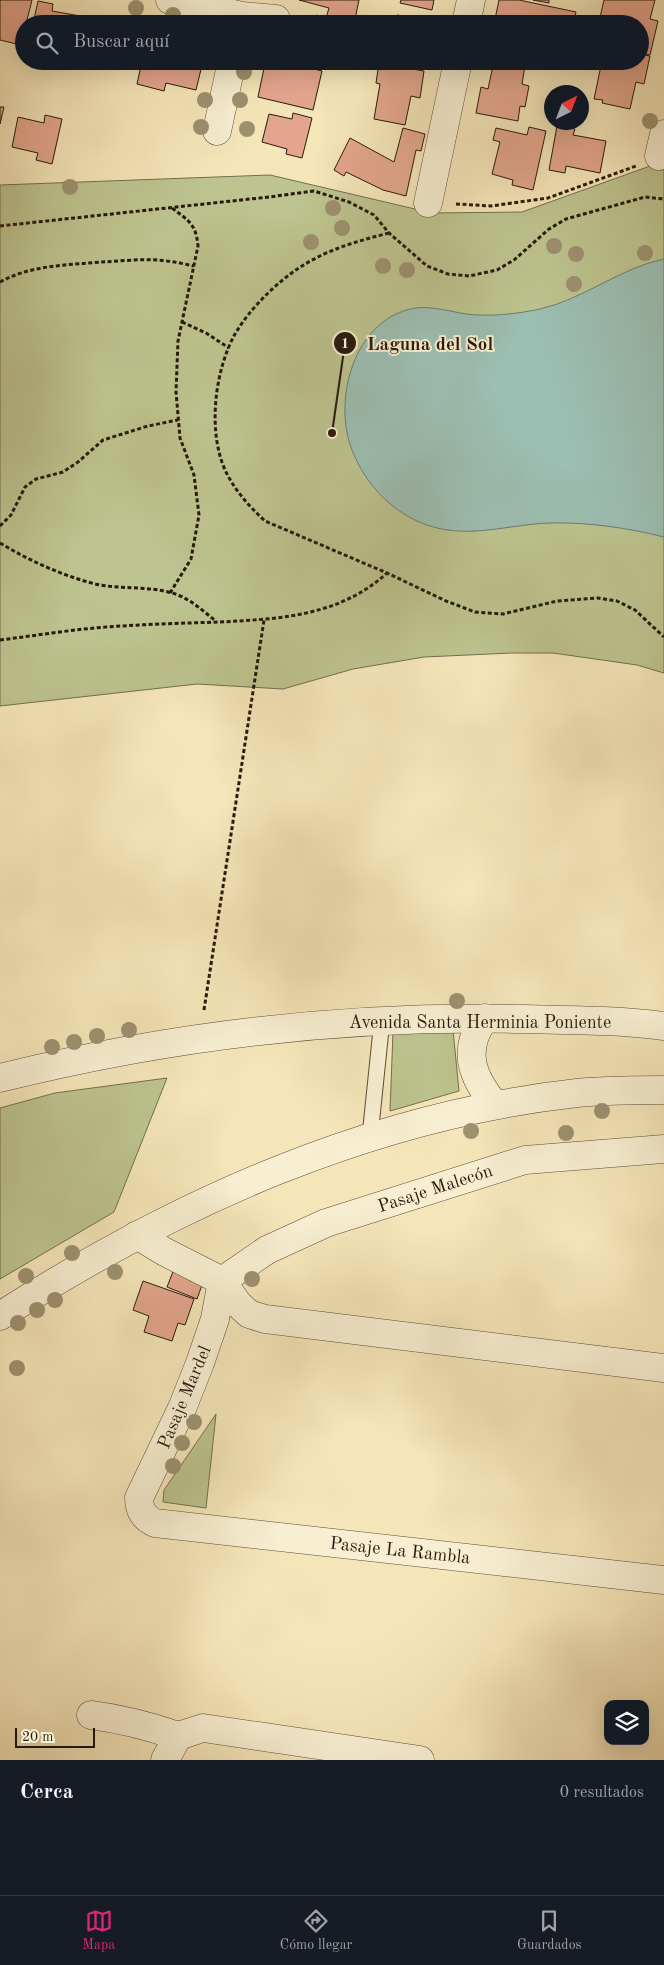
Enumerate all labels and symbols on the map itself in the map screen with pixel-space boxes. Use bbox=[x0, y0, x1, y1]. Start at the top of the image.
north arrow bbox=[544, 85, 589, 130]
callout: Laguna del Sol bbox=[332, 326, 504, 360]
text: Laguna del Sol bbox=[367, 336, 493, 355]
text: 1 bbox=[341, 337, 349, 352]
street label: Avenida Santa Herminia Poniente bbox=[349, 1014, 611, 1032]
street label: Pasaje Malecón bbox=[376, 1162, 495, 1216]
street label: Pasaje Mardel bbox=[155, 1343, 215, 1452]
street label: Pasaje La Rambla bbox=[329, 1535, 471, 1567]
scale bar bbox=[15, 1725, 95, 1748]

